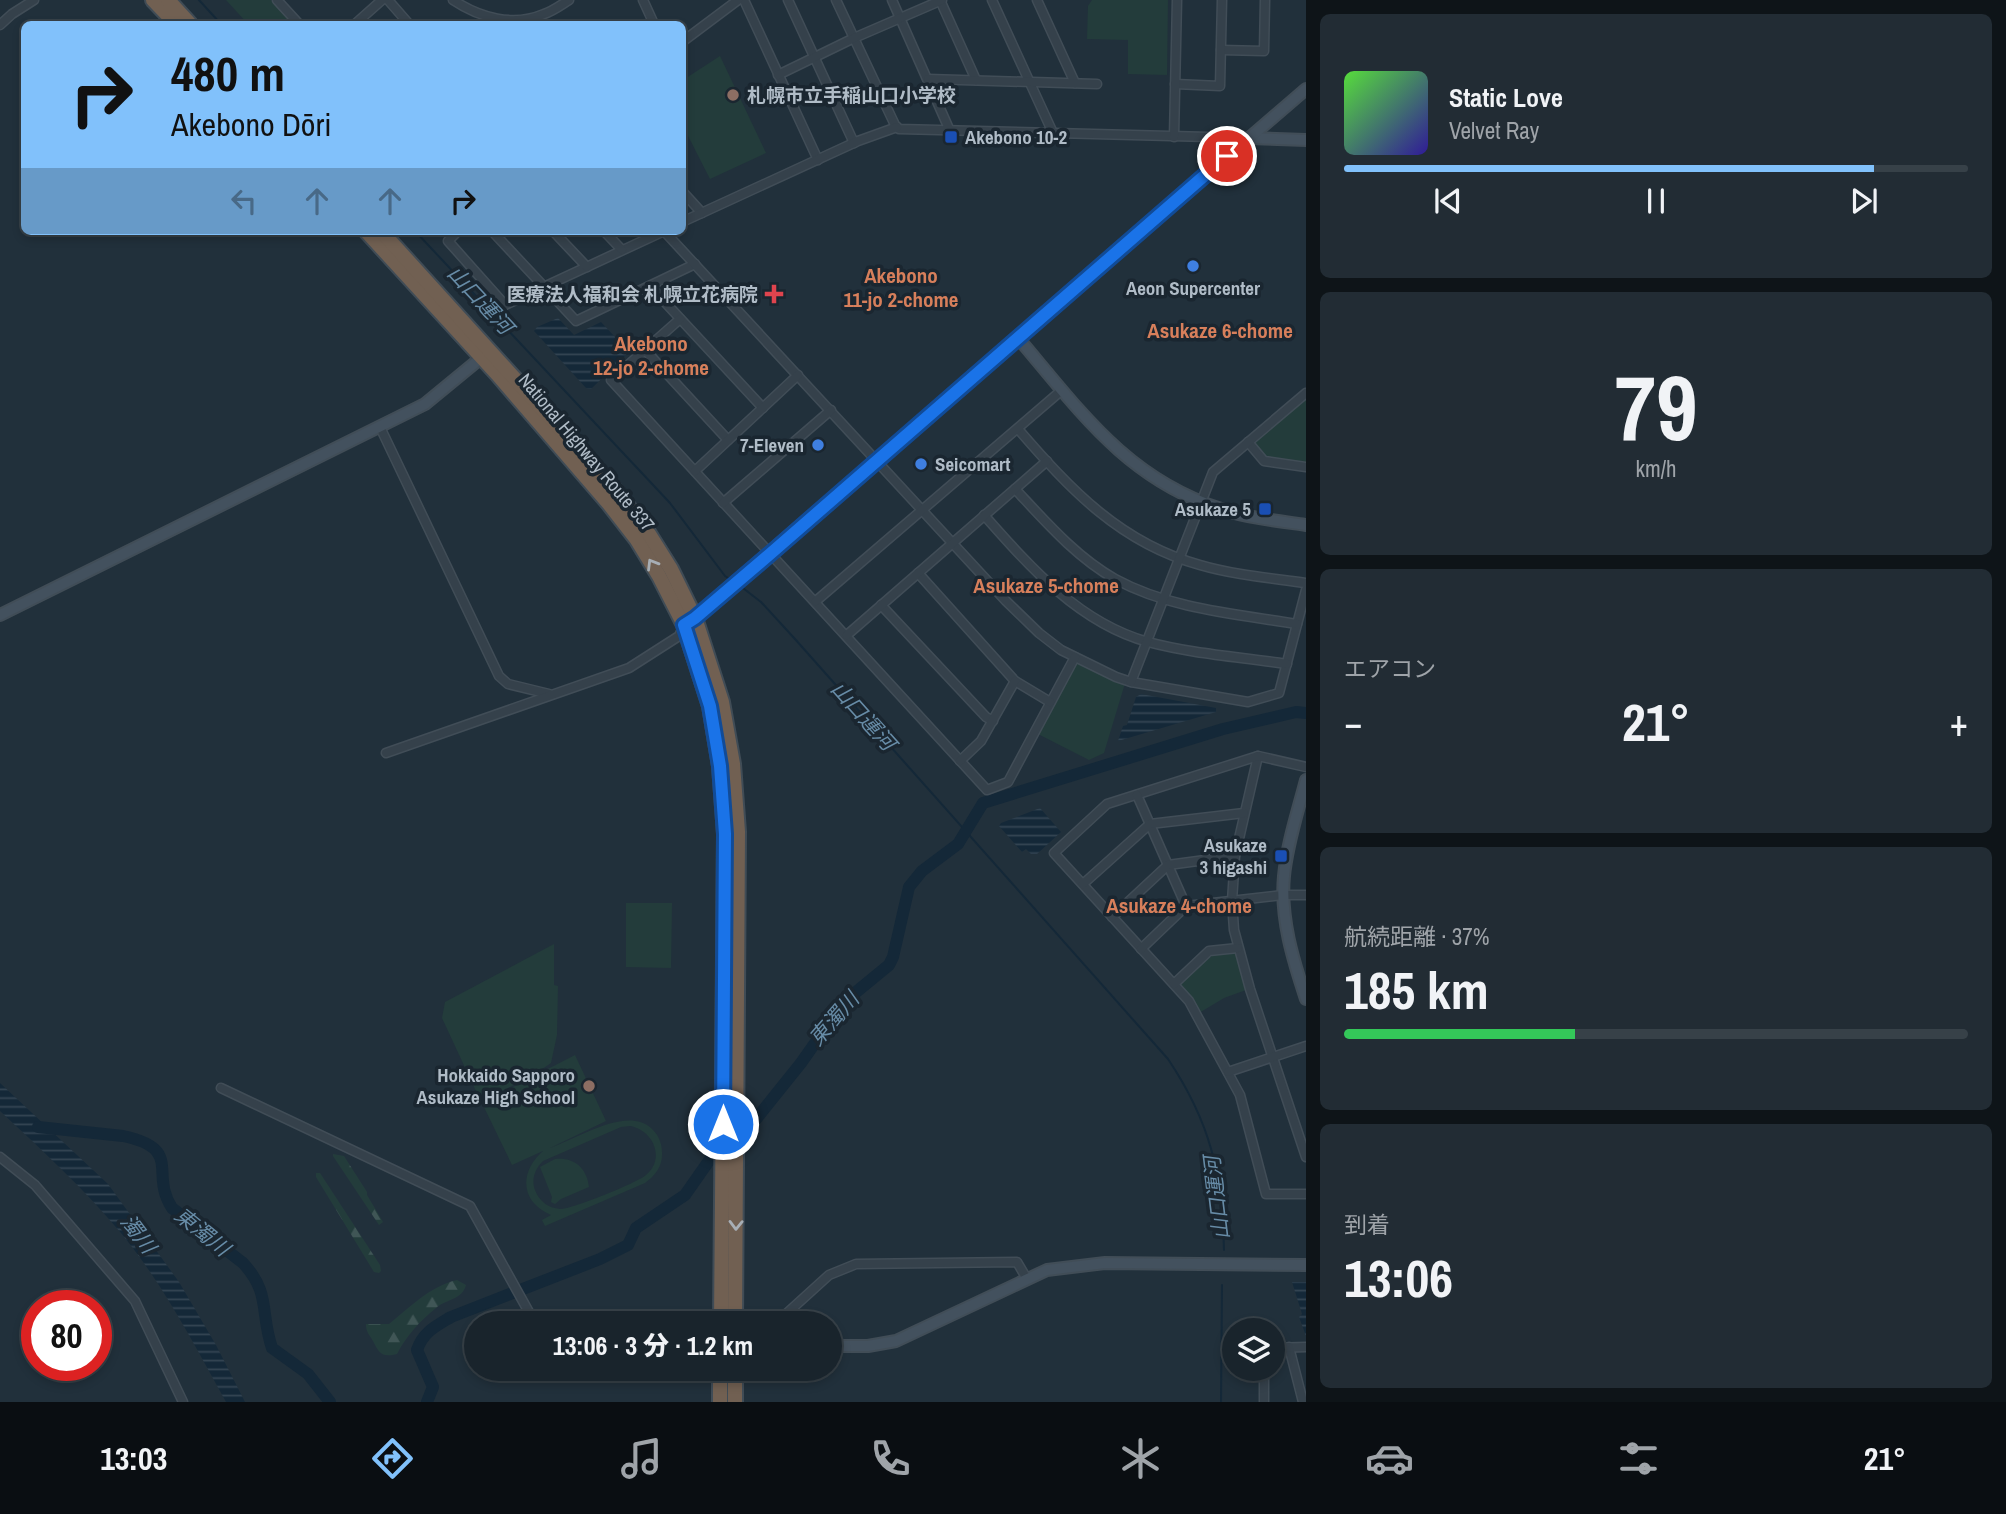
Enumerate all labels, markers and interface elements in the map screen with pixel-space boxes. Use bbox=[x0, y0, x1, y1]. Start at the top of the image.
text: 480 m bbox=[171, 40, 285, 106]
icon: right bbox=[56, 49, 147, 140]
text: Static Love bbox=[1449, 80, 1563, 115]
place label: 札幌市立手稲山口小学校 bbox=[747, 82, 956, 108]
marker: 札幌市立手稲山口小学校 bbox=[725, 87, 741, 103]
text: Akebono Dōri bbox=[171, 103, 331, 146]
text: Velvet Ray bbox=[1449, 115, 1539, 146]
place label: Akebono 10-2 bbox=[965, 124, 1067, 150]
pin bbox=[1197, 126, 1257, 186]
marker: Akebono 10-2 bbox=[943, 129, 959, 145]
icon: arrive bbox=[1208, 137, 1246, 175]
icon: left bbox=[225, 182, 263, 220]
icon: ahead bbox=[298, 182, 336, 220]
icon: ahead bbox=[371, 182, 409, 220]
icon: right bbox=[444, 182, 482, 220]
icon: previous bbox=[1429, 182, 1467, 220]
icon: pause bbox=[1637, 182, 1675, 220]
icon: next bbox=[1845, 182, 1883, 220]
marker: Aeon Supercenter bbox=[1185, 258, 1201, 274]
water label: 山口運河 bbox=[441, 259, 522, 343]
district label: Akebono 11-jo 2-chome bbox=[844, 261, 958, 314]
place label: Aeon Supercenter bbox=[1126, 275, 1260, 301]
place label: 医療法人福和会 札幌立花病院 bbox=[507, 281, 758, 307]
marker: 医療法人福和会 札幌立花病院 bbox=[764, 284, 784, 304]
district label: Asukaze 6-chome bbox=[1147, 316, 1293, 345]
district label: Akebono 12-jo 2-chome bbox=[593, 329, 709, 382]
text: 79 bbox=[1615, 346, 1698, 468]
street label: National Highway Route 337 bbox=[513, 367, 661, 537]
place label: 7-Eleven bbox=[740, 432, 804, 458]
marker: 7-Eleven bbox=[810, 437, 826, 453]
place label: Seicomart bbox=[935, 451, 1010, 477]
text: km/h bbox=[1636, 453, 1676, 484]
marker: Seicomart bbox=[913, 456, 929, 472]
place label: Asukaze 5 bbox=[1175, 496, 1251, 522]
marker: Asukaze 5 bbox=[1257, 501, 1273, 517]
one-way arrow bbox=[647, 559, 660, 572]
district label: Asukaze 5-chome bbox=[973, 571, 1119, 600]
text: エアコン bbox=[1344, 653, 1436, 684]
water label: 山口運河 bbox=[824, 675, 905, 760]
text: 21° bbox=[1622, 687, 1690, 757]
text: − bbox=[1344, 697, 1362, 748]
text: + bbox=[1950, 697, 1968, 748]
place label: Asukaze 3 higashi bbox=[1199, 832, 1267, 880]
marker: Asukaze 3 higashi bbox=[1273, 848, 1289, 864]
district label: Asukaze 4-chome bbox=[1106, 891, 1252, 920]
text: 航続距離 · 37% bbox=[1344, 921, 1489, 952]
text: 185 km bbox=[1344, 955, 1489, 1025]
water label: 東濁川 bbox=[802, 984, 867, 1052]
place label: Hokkaido Sapporo Asukaze High School bbox=[417, 1062, 575, 1110]
marker: Hokkaido Sapporo Asukaze High School bbox=[581, 1078, 597, 1094]
position arrow bbox=[686, 1087, 760, 1161]
water label: 山口運河 bbox=[1197, 1151, 1236, 1242]
water label: 東濁川 bbox=[169, 1201, 237, 1264]
water label: 濁川 bbox=[114, 1208, 164, 1261]
text: 到着 bbox=[1344, 1209, 1390, 1240]
one-way arrow bbox=[729, 1220, 744, 1231]
text: 13:06 bbox=[1344, 1243, 1453, 1313]
speed limit sign: 80 bbox=[21, 1290, 112, 1381]
map controls bbox=[1222, 1318, 1285, 1381]
button: layers bbox=[1222, 1318, 1285, 1381]
text: 13:06 · 3 分 · 1.2 km bbox=[553, 1328, 753, 1363]
icon: directions bbox=[368, 1434, 417, 1483]
icon: music bbox=[617, 1434, 666, 1483]
icon: phone bbox=[866, 1434, 915, 1483]
icon: climate bbox=[1116, 1434, 1165, 1483]
icon: car bbox=[1365, 1434, 1414, 1483]
icon: filters bbox=[1614, 1434, 1663, 1483]
text: 13:03 bbox=[100, 1437, 167, 1480]
text: 21° bbox=[1864, 1437, 1906, 1480]

